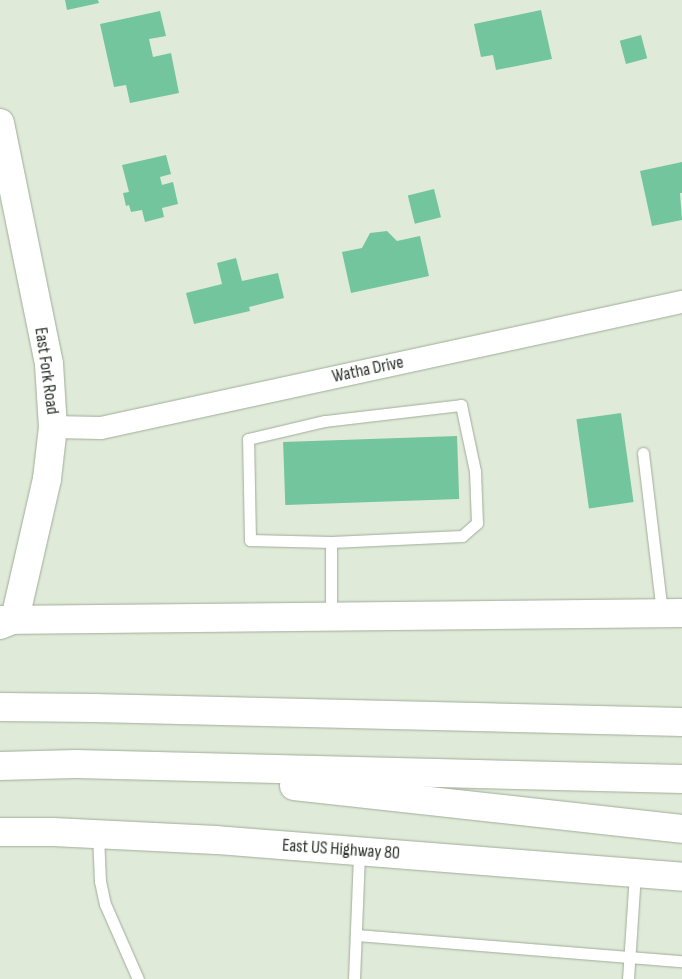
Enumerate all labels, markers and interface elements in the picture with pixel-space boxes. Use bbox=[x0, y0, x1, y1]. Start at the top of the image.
street label: East Fork Road bbox=[29, 326, 63, 416]
street label: Watha Drive bbox=[330, 352, 406, 388]
street label: East US Highway 80 bbox=[281, 835, 401, 865]

